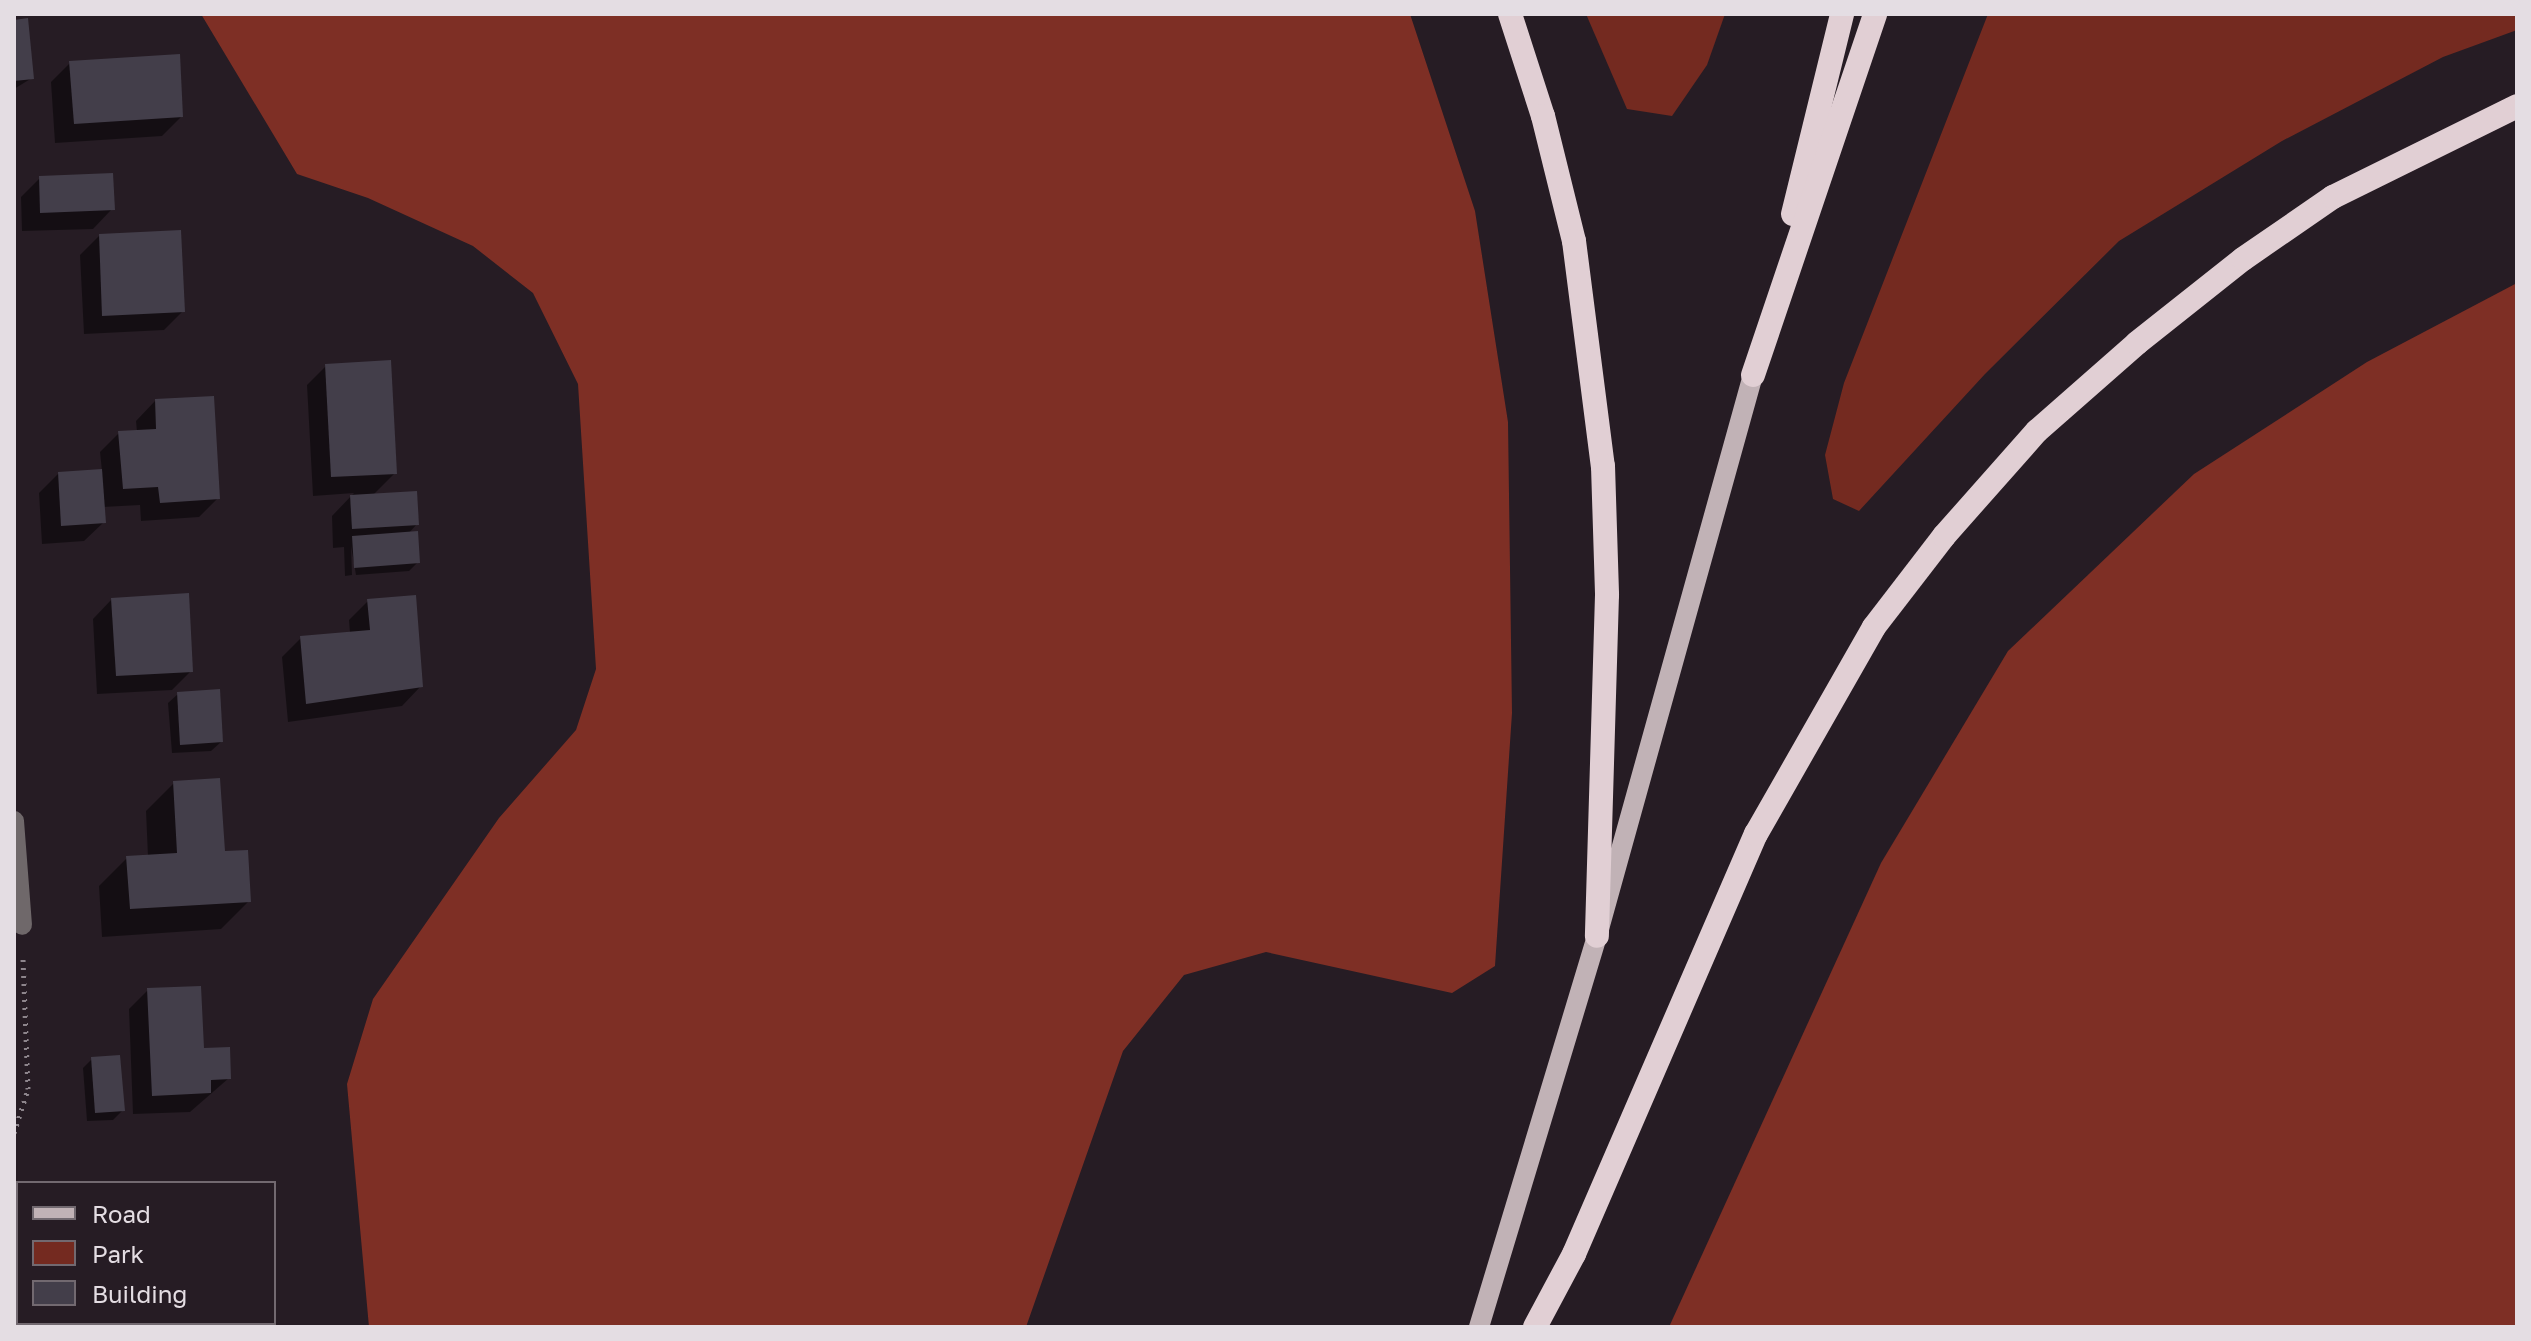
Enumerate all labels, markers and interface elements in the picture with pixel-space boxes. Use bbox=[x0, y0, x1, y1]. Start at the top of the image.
legend bbox=[16, 1181, 276, 1325]
text: Road bbox=[92, 1199, 151, 1228]
text: Park bbox=[92, 1239, 144, 1268]
text: Building bbox=[92, 1279, 187, 1308]

